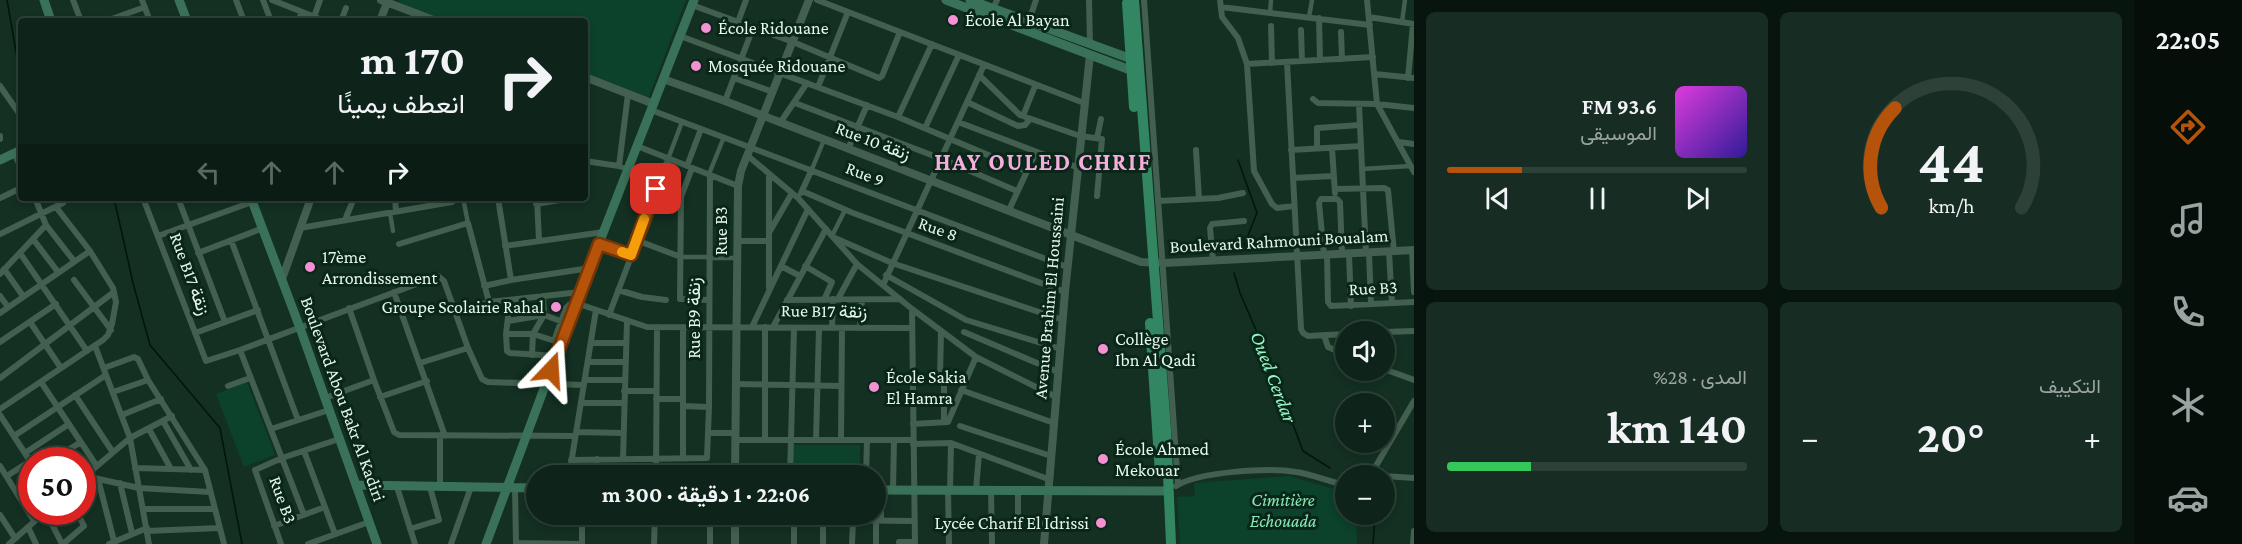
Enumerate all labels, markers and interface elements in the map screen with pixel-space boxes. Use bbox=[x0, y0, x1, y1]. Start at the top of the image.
place label: École Al Bayan bbox=[965, 10, 1070, 30]
marker: École Al Bayan bbox=[946, 13, 960, 27]
place label: École Ridouane bbox=[718, 18, 829, 38]
marker: École Ridouane bbox=[699, 21, 713, 35]
text: 22:05 bbox=[2156, 25, 2220, 55]
text: 170 m bbox=[360, 36, 465, 83]
icon: right bbox=[486, 42, 564, 120]
place label: Mosquée Ridouane bbox=[708, 56, 846, 76]
marker: Mosquée Ridouane bbox=[689, 59, 703, 73]
text: انعطف يمينًا bbox=[337, 89, 465, 119]
text: 93.6 FM bbox=[1582, 94, 1657, 119]
icon: directions bbox=[2167, 106, 2209, 148]
street label: Rue 10 زنقة bbox=[832, 118, 913, 165]
text: الموسيقى bbox=[1580, 122, 1657, 144]
text: 44 bbox=[1917, 126, 1985, 195]
district label: HAY OULED CHRIF bbox=[934, 148, 1152, 175]
icon: left bbox=[192, 156, 225, 189]
icon: ahead bbox=[255, 156, 288, 189]
icon: ahead bbox=[318, 156, 351, 189]
icon: right bbox=[381, 156, 414, 189]
street label: Rue 9 bbox=[843, 158, 887, 190]
pin bbox=[630, 163, 681, 214]
icon: arrive bbox=[639, 172, 672, 205]
icon: previous bbox=[1481, 182, 1514, 215]
icon: pause bbox=[1581, 182, 1614, 215]
icon: next bbox=[1681, 182, 1714, 215]
text: km/h bbox=[1928, 194, 1975, 218]
street label: Avenue Brahim El Houssaini bbox=[1030, 196, 1068, 400]
icon: music bbox=[2167, 199, 2209, 241]
street label: Rue B3 bbox=[711, 207, 731, 255]
street label: Rue 8 bbox=[916, 213, 960, 245]
street label: Boulevard Rahmouni Boualam bbox=[1169, 225, 1389, 257]
street label: Rue B17 زنقة bbox=[165, 230, 214, 318]
place label: 17ème Arrondissement bbox=[322, 247, 439, 288]
marker: 17ème Arrondissement bbox=[303, 260, 317, 274]
street label: Rue B9 زنقة bbox=[684, 277, 705, 359]
street label: Rue B3 bbox=[1348, 277, 1398, 299]
icon: phone bbox=[2167, 291, 2209, 333]
street label: Boulevard Abou Bakr Al Kadiri bbox=[297, 294, 389, 504]
place label: Groupe Scolairie Rahal bbox=[382, 297, 544, 317]
marker: Groupe Scolairie Rahal bbox=[549, 300, 563, 314]
street label: Rue B17 زنقة bbox=[781, 300, 867, 323]
map controls bbox=[1335, 321, 1395, 525]
button: sound bbox=[1335, 321, 1395, 381]
water label: Oued Cerdar bbox=[1247, 328, 1302, 427]
place label: Collège Ibn Al Qadi bbox=[1115, 329, 1196, 370]
position arrow bbox=[519, 338, 583, 402]
marker: Collège Ibn Al Qadi bbox=[1096, 342, 1110, 356]
text: المدى · 28% bbox=[1653, 366, 1747, 388]
place label: École Sakia El Hamra bbox=[886, 367, 967, 408]
text: التكييف bbox=[2039, 375, 2101, 397]
marker: École Sakia El Hamra bbox=[867, 380, 881, 394]
icon: climate bbox=[2167, 384, 2209, 426]
button: + bbox=[1335, 393, 1395, 453]
text: 140 km bbox=[1607, 403, 1747, 453]
text: 20° bbox=[1917, 412, 1985, 462]
text: − bbox=[1801, 419, 1818, 456]
text: + bbox=[2084, 419, 2101, 456]
place label: École Ahmed Mekouar bbox=[1115, 439, 1209, 480]
speed limit sign: 50 bbox=[18, 447, 96, 525]
marker: École Ahmed Mekouar bbox=[1096, 452, 1110, 466]
button: − bbox=[1335, 465, 1395, 525]
street label: Rue B3 bbox=[265, 474, 301, 526]
icon: car bbox=[2167, 477, 2209, 519]
text: 22:06 · 1 دقيقة · 300 m bbox=[602, 482, 810, 507]
park label: Cimitière Echouada bbox=[1250, 490, 1317, 531]
place label: Lycée Charif El Idrissi bbox=[935, 513, 1089, 533]
marker: Lycée Charif El Idrissi bbox=[1094, 516, 1108, 530]

